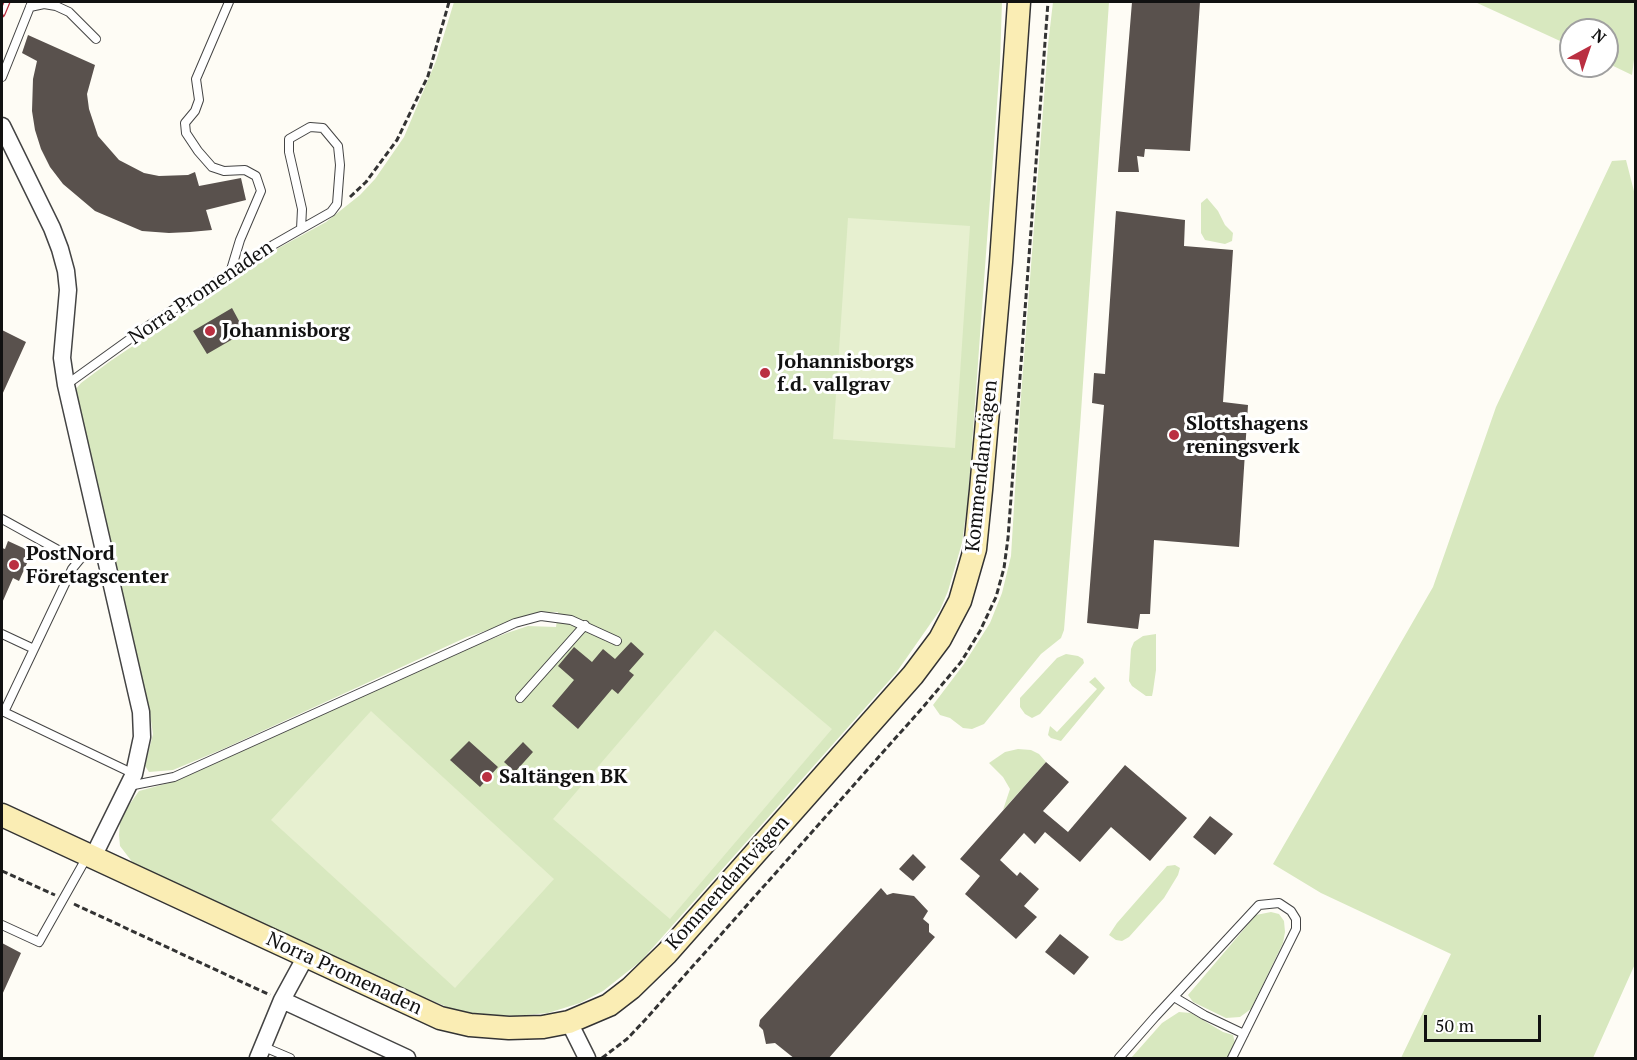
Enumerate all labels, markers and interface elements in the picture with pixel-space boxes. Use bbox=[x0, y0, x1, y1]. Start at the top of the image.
north arrow bbox=[1559, 18, 1619, 78]
text: N bbox=[1588, 23, 1611, 48]
street label: Norra Promenaden bbox=[124, 236, 278, 350]
place label: Johannisborg bbox=[222, 319, 350, 343]
marker: Johannisborg bbox=[203, 324, 217, 338]
place label: Johannisborgs f.d. vallgrav bbox=[777, 350, 914, 397]
marker: Johannisborgs f.d. vallgrav bbox=[758, 366, 772, 380]
street label: Kommendantvägen bbox=[961, 379, 1003, 553]
place label: Slottshagens reningsverk bbox=[1186, 412, 1308, 459]
marker: Slottshagens reningsverk bbox=[1167, 428, 1181, 442]
place label: PostNord Företagscenter bbox=[26, 542, 169, 589]
marker: PostNord Företagscenter bbox=[7, 558, 21, 572]
place label: Saltängen BK bbox=[499, 765, 627, 789]
marker: Saltängen BK bbox=[480, 770, 494, 784]
street label: Kommendantvägen bbox=[661, 811, 795, 955]
street label: Norra Promenaden bbox=[262, 927, 426, 1021]
scale bar bbox=[1427, 1003, 1544, 1041]
text: 50 m bbox=[1435, 1013, 1474, 1037]

